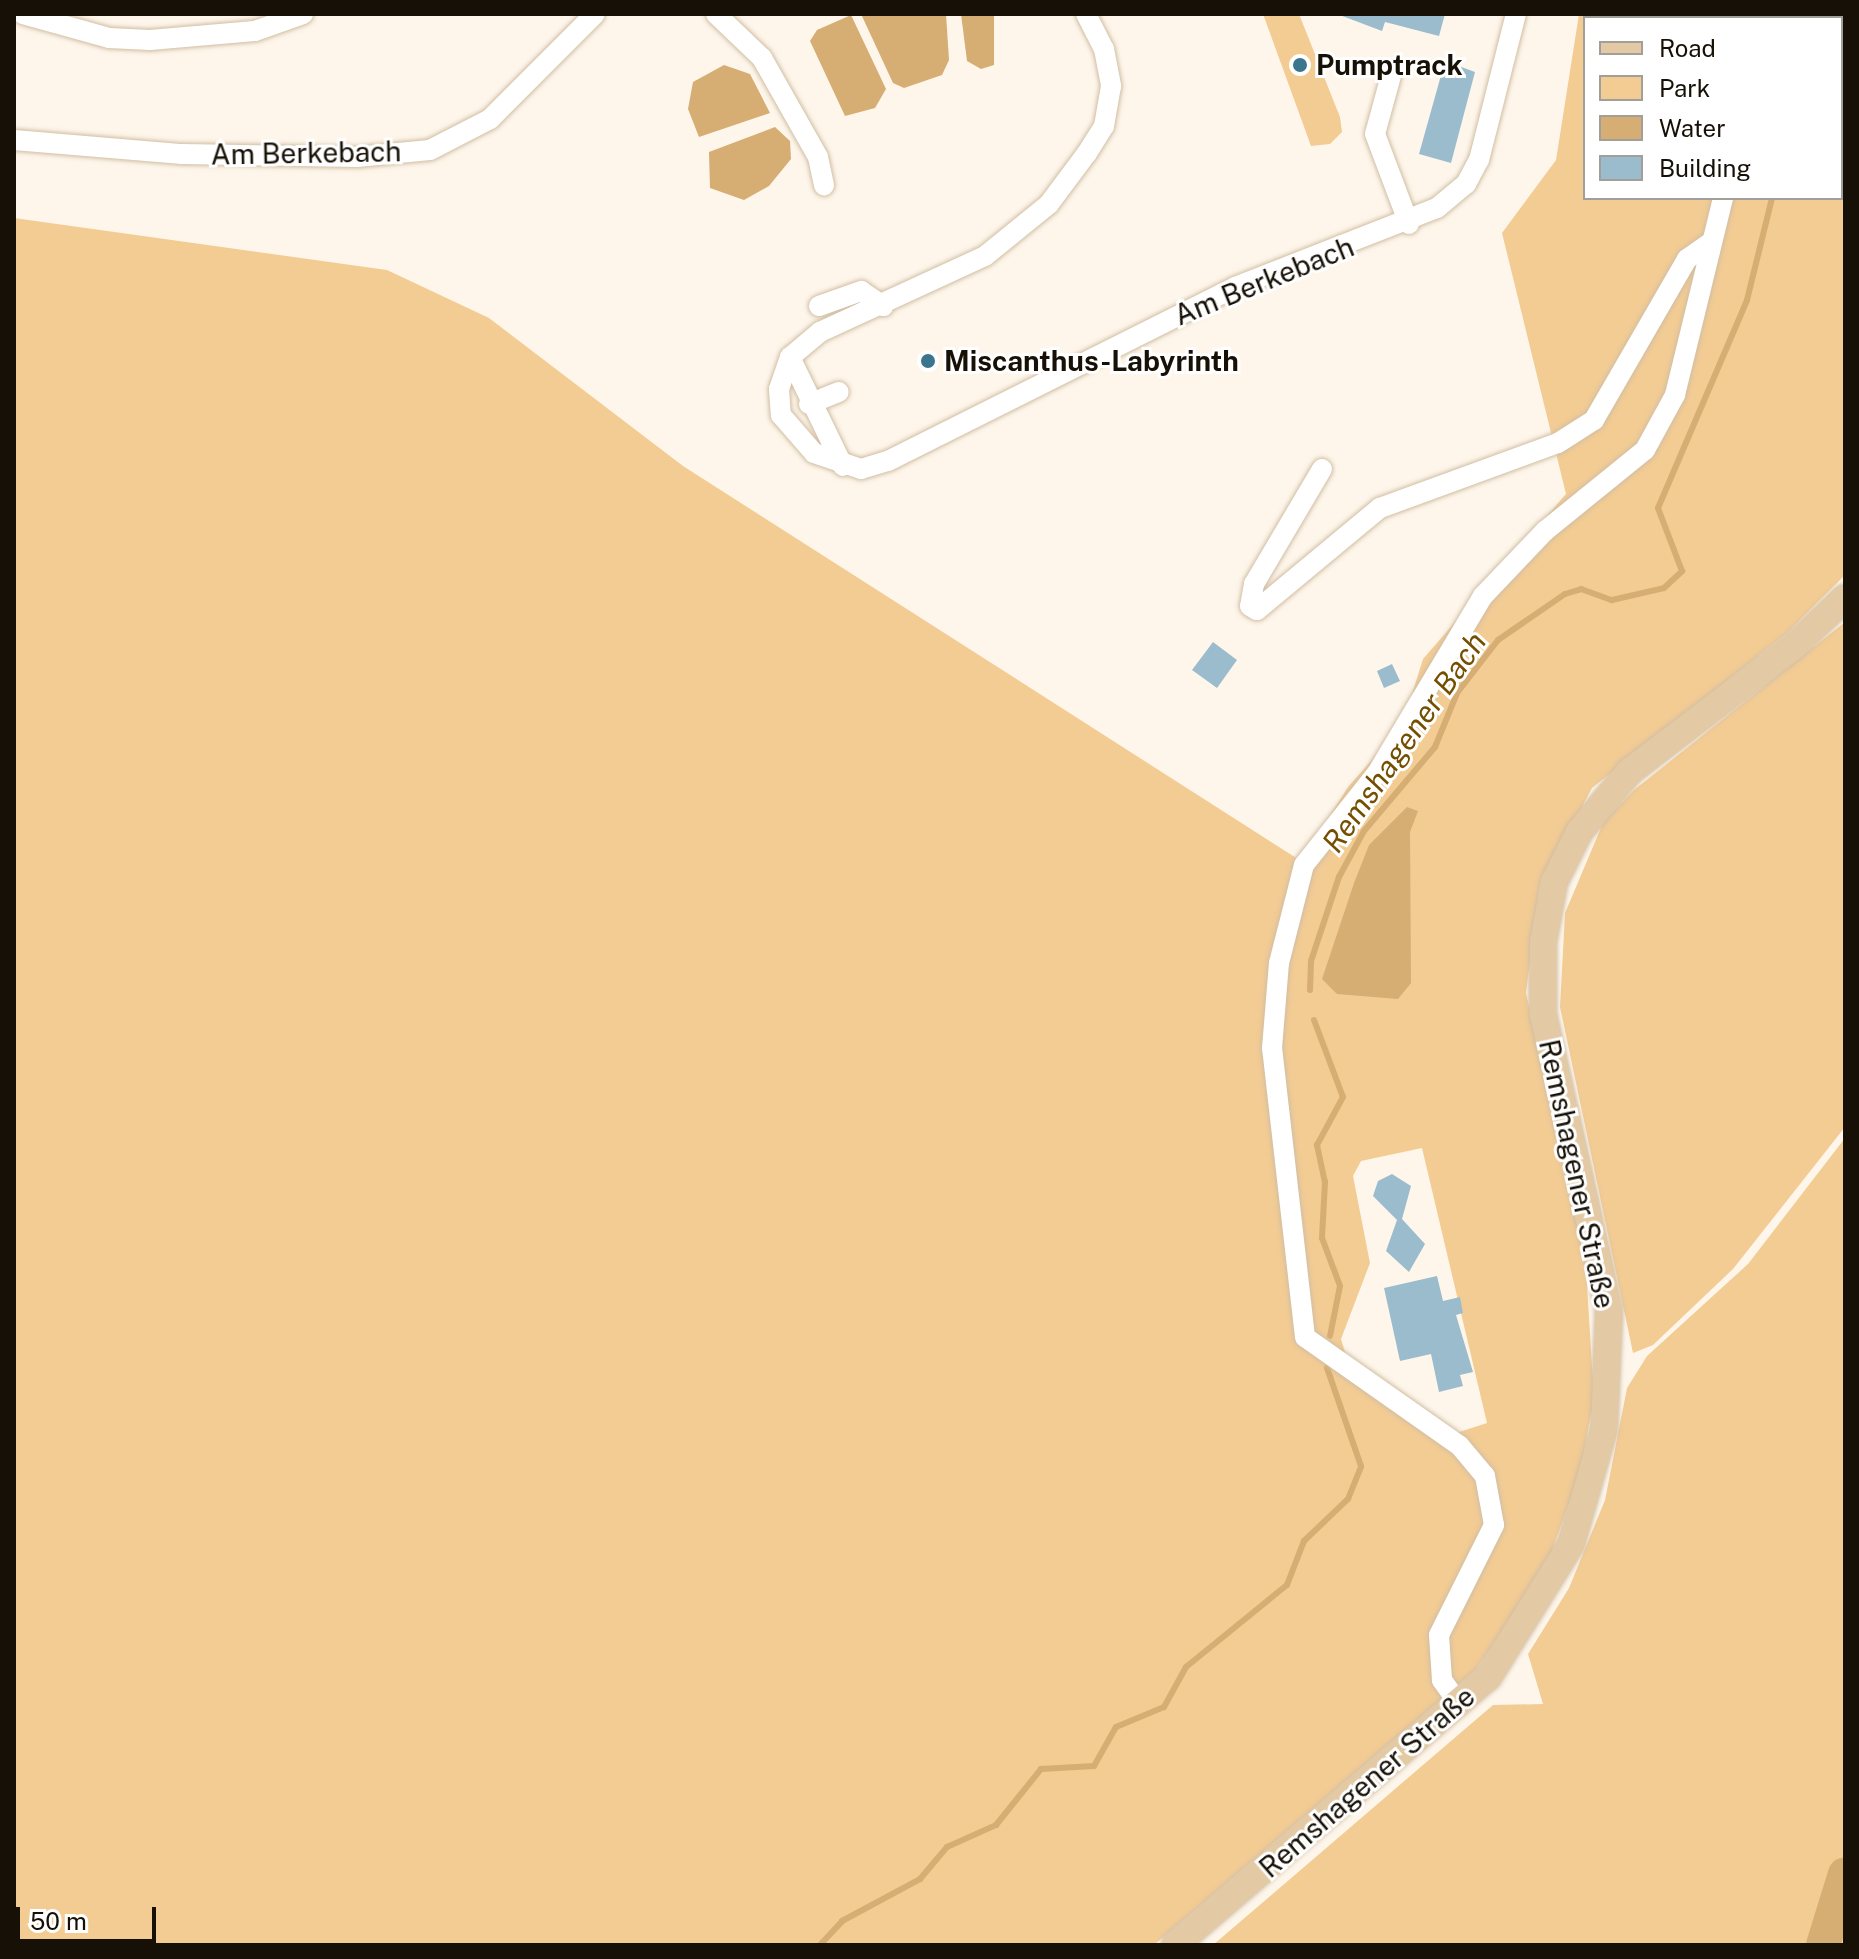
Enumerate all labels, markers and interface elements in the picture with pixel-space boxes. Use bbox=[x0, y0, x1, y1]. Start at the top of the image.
legend bbox=[1583, 16, 1843, 200]
text: Road bbox=[1659, 34, 1716, 62]
place label: Pumptrack bbox=[1316, 48, 1463, 82]
marker: Pumptrack bbox=[1291, 56, 1309, 74]
text: Park bbox=[1659, 74, 1710, 102]
text: Water bbox=[1659, 114, 1726, 142]
street label: Am Berkebach bbox=[210, 135, 402, 171]
text: Building bbox=[1659, 154, 1751, 182]
street label: Am Berkebach bbox=[1169, 230, 1359, 332]
place label: Miscanthus-Labyrinth bbox=[944, 344, 1239, 378]
marker: Miscanthus-Labyrinth bbox=[919, 352, 937, 370]
water label: Remshagener Bach bbox=[1315, 625, 1493, 859]
street label: Remshagener Straße bbox=[1532, 1036, 1622, 1312]
street label: Remshagener Straße bbox=[1253, 1679, 1481, 1885]
scale bar bbox=[20, 1891, 160, 1941]
text: 50 m bbox=[30, 1907, 87, 1935]

